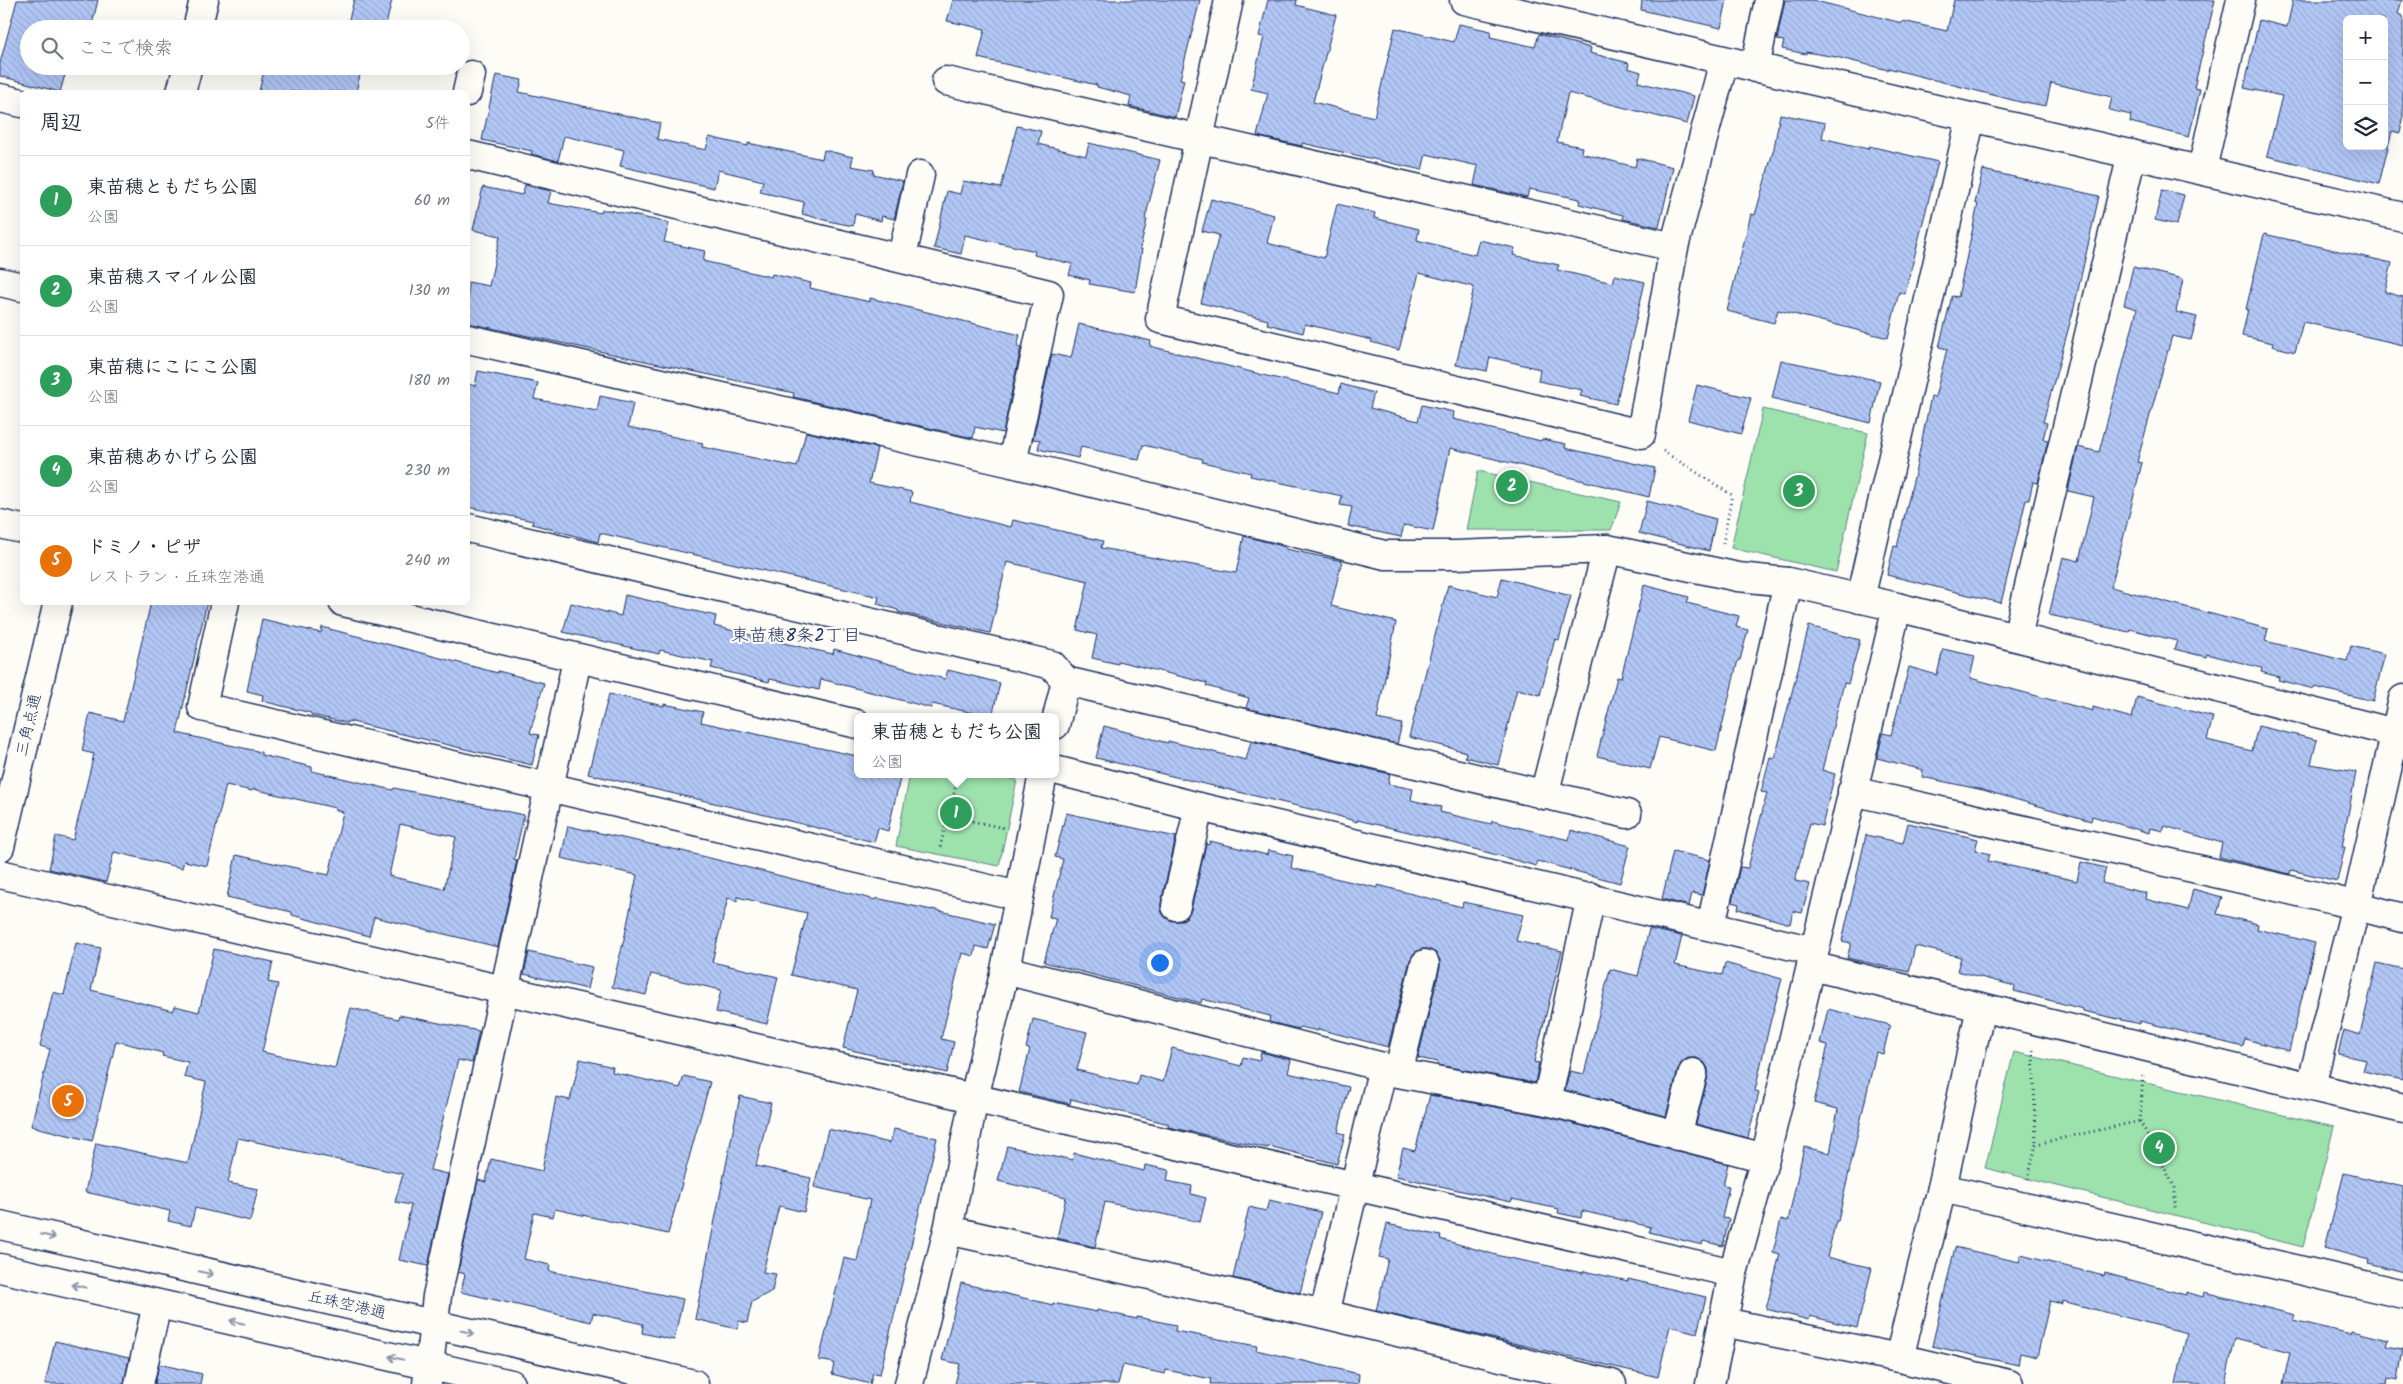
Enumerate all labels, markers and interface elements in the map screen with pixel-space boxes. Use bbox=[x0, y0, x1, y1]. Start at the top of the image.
map controls bbox=[2343, 15, 2388, 150]
button: + bbox=[2343, 15, 2388, 60]
search box bbox=[20, 20, 470, 75]
icon: search bbox=[38, 34, 66, 62]
text: ここで検索 bbox=[78, 34, 173, 64]
button: − bbox=[2343, 60, 2388, 105]
button: layers bbox=[2343, 105, 2388, 150]
text: 周辺 bbox=[40, 107, 82, 140]
text: 5件 bbox=[425, 111, 450, 136]
text: 東苗穂ともだち公園 bbox=[87, 173, 258, 203]
text: 1 bbox=[54, 188, 58, 213]
text: 60 m bbox=[414, 188, 450, 213]
text: 公園 bbox=[87, 205, 119, 230]
text: 東苗穂スマイル公園 bbox=[87, 263, 257, 293]
text: 2 bbox=[51, 278, 61, 303]
text: 130 m bbox=[409, 278, 450, 303]
text: 公園 bbox=[87, 295, 119, 320]
text: 東苗穂にこにこ公園 bbox=[87, 353, 258, 383]
text: 3 bbox=[52, 368, 60, 393]
text: 180 m bbox=[408, 368, 450, 393]
text: 公園 bbox=[87, 385, 119, 410]
text: 東苗穂あかげら公園 bbox=[87, 443, 258, 473]
text: 4 bbox=[52, 458, 60, 483]
text: 230 m bbox=[404, 458, 450, 483]
pin: 2 bbox=[1496, 467, 1528, 505]
pin: 3 bbox=[1783, 472, 1815, 510]
text: 公園 bbox=[87, 475, 119, 500]
text: ドミノ・ピザ bbox=[87, 533, 201, 563]
text: 5 bbox=[52, 548, 60, 573]
text: 240 m bbox=[405, 548, 450, 573]
text: レストラン · 丘珠空港通 bbox=[87, 565, 265, 590]
district label: 東苗穂8条2丁目 bbox=[731, 622, 861, 651]
street label: 三角点通 bbox=[10, 691, 48, 759]
popup bbox=[854, 713, 1059, 778]
text: 東苗穂ともだち公園 bbox=[871, 718, 1042, 748]
text: 公園 bbox=[871, 750, 903, 775]
pin: 1 bbox=[940, 794, 972, 832]
your location bbox=[1147, 950, 1173, 976]
pin: 5 bbox=[52, 1082, 84, 1120]
pin: 4 bbox=[2143, 1129, 2175, 1167]
one-way arrow bbox=[39, 1232, 55, 1241]
one-way arrow bbox=[197, 1268, 213, 1278]
one-way arrow bbox=[71, 1281, 87, 1290]
street label: 丘珠空港通 bbox=[305, 1284, 389, 1326]
one-way arrow bbox=[230, 1317, 246, 1326]
one-way arrow bbox=[458, 1328, 474, 1337]
one-way arrow bbox=[388, 1353, 404, 1362]

